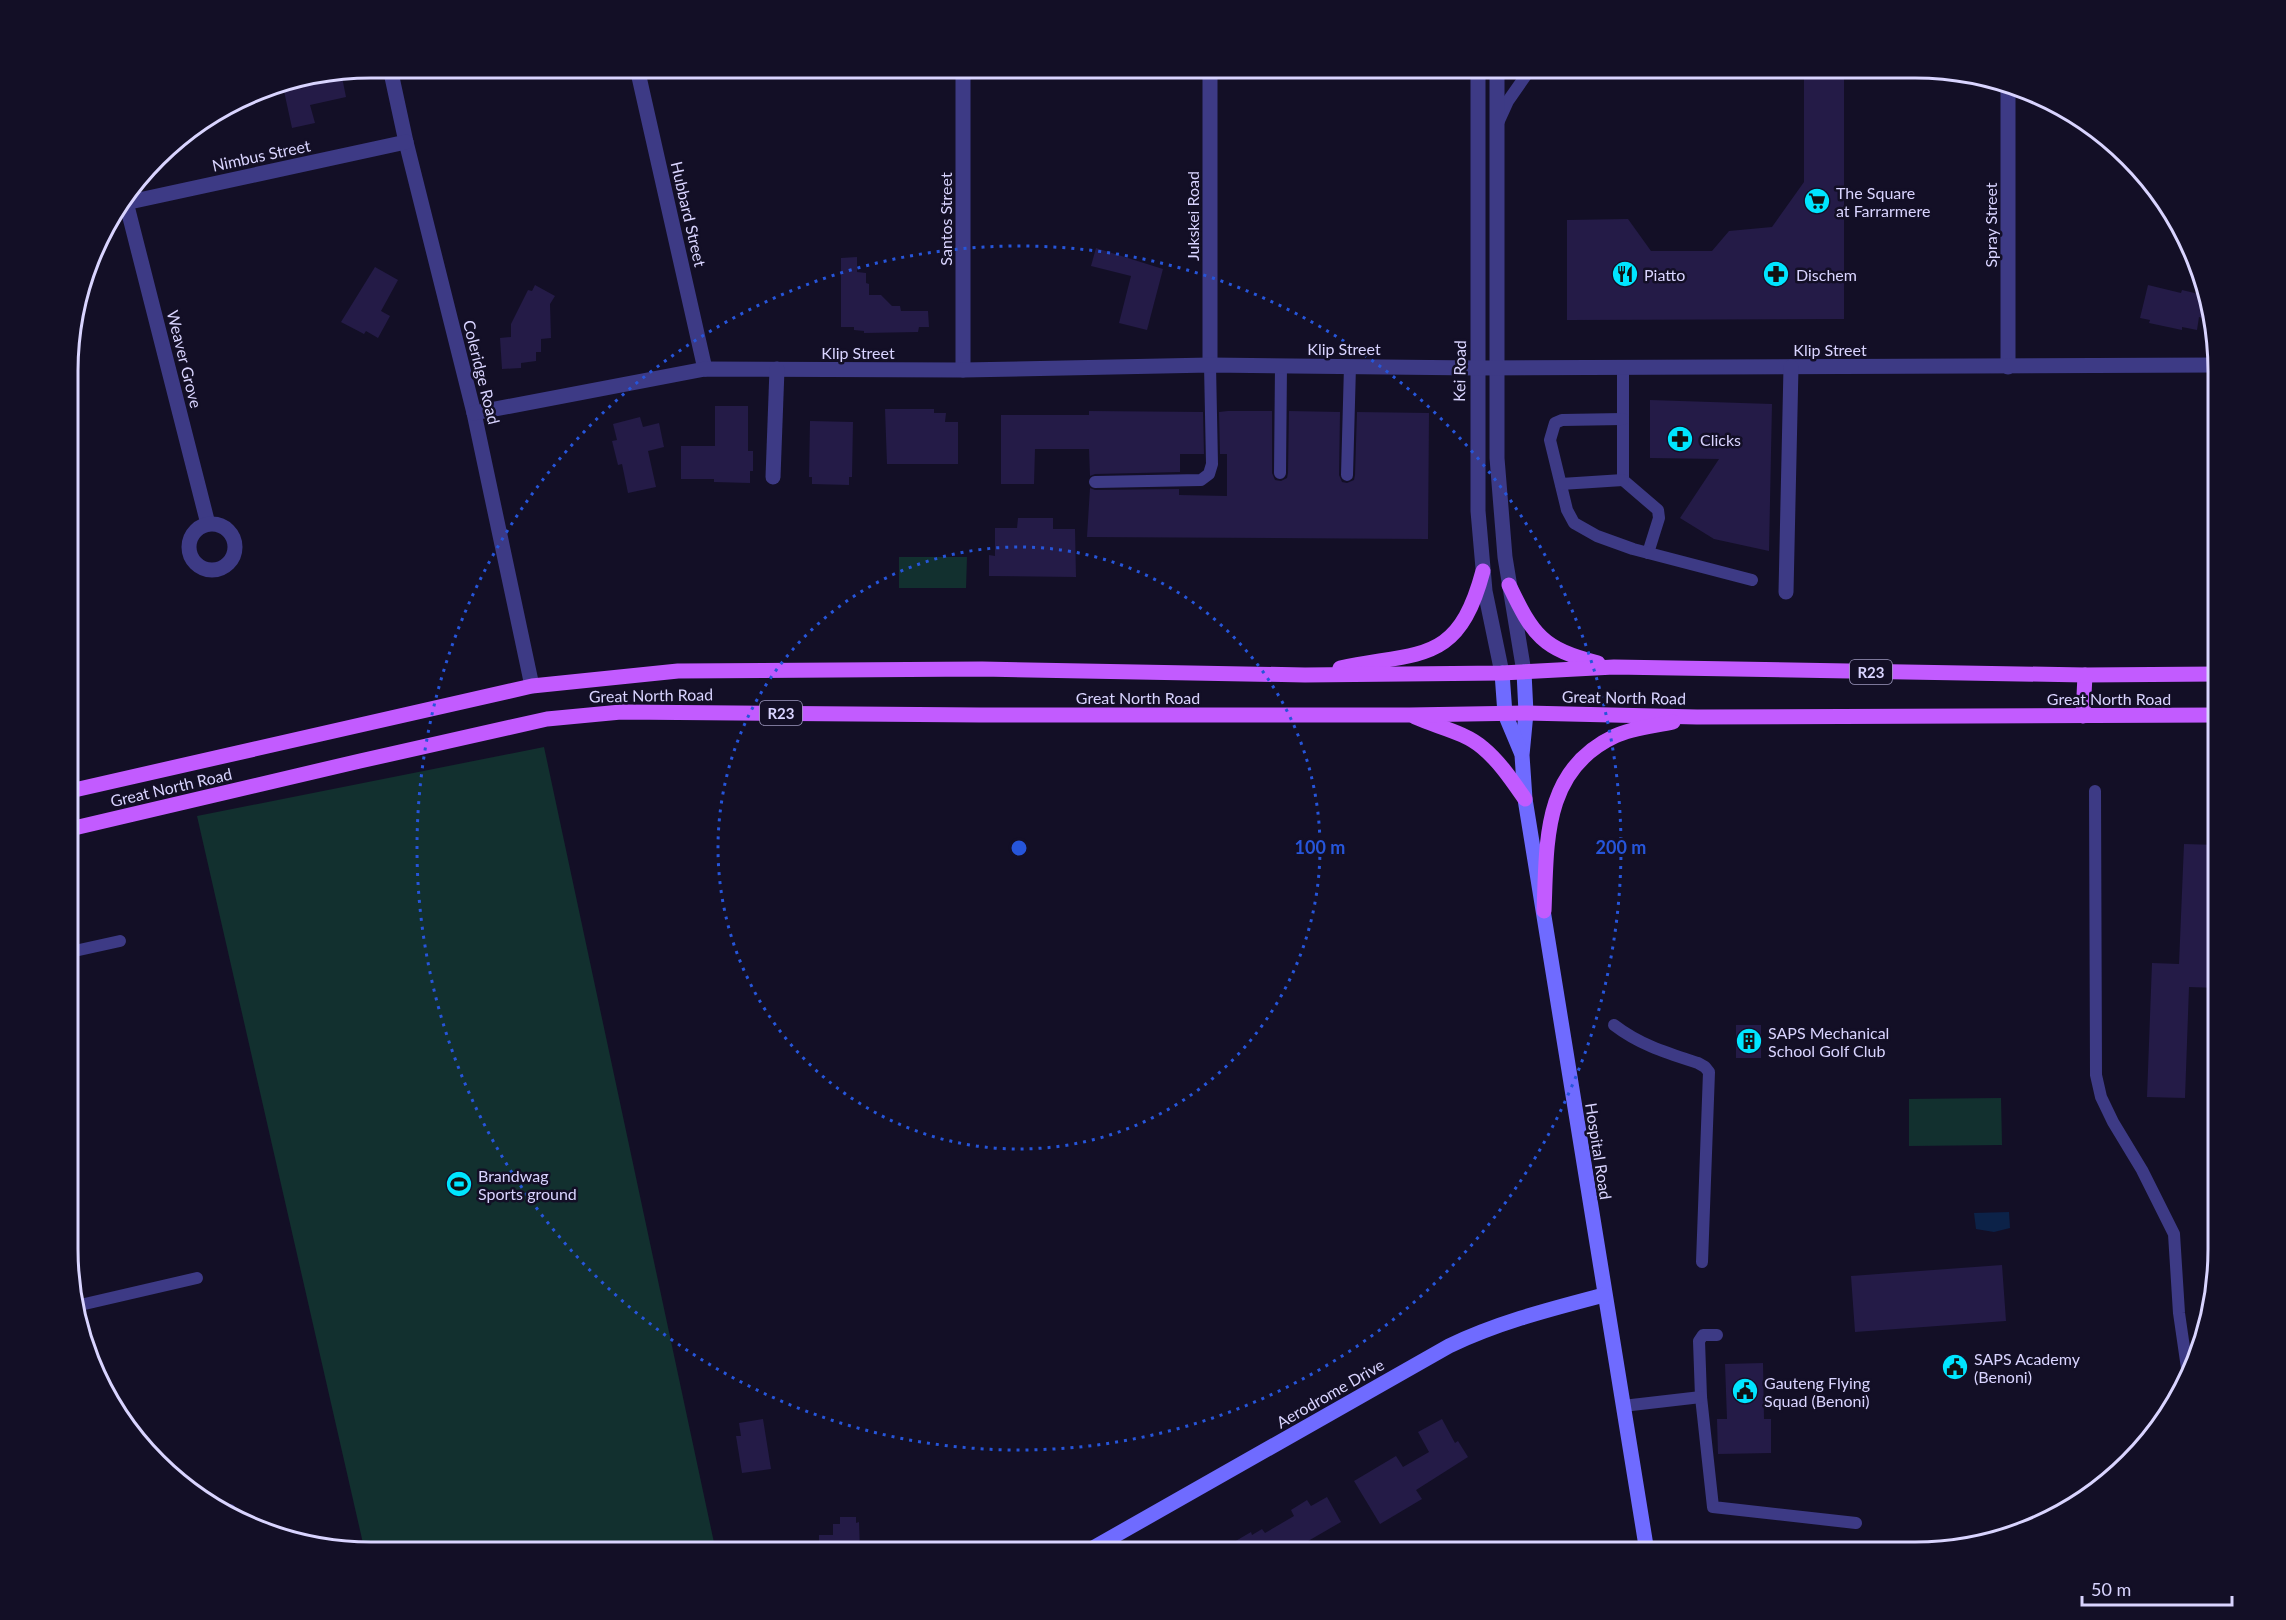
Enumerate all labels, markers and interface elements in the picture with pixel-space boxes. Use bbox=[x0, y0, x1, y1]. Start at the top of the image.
street label: Nimbus Street bbox=[210, 135, 312, 175]
street label: Hubbard Street bbox=[668, 159, 710, 269]
street label: Jukskei Road bbox=[1183, 171, 1202, 261]
street label: Santos Street bbox=[936, 172, 955, 266]
street label: Spray Street bbox=[1981, 182, 2000, 268]
place label: The Square at Farrarmere bbox=[1836, 183, 1930, 220]
supermarket icon: The Square at Farrarmere bbox=[1802, 186, 1832, 216]
restaurant icon: Piatto bbox=[1610, 259, 1640, 289]
pharmacy icon: Dischem bbox=[1761, 259, 1791, 289]
place label: Piatto bbox=[1644, 265, 1685, 284]
place label: Dischem bbox=[1796, 265, 1857, 284]
street label: Weaver Grove bbox=[164, 308, 206, 410]
street label: Coleridge Road bbox=[460, 318, 504, 426]
street label: Klip Street bbox=[1307, 339, 1381, 358]
street label: Kei Road bbox=[1449, 340, 1469, 402]
street label: Klip Street bbox=[1793, 340, 1867, 359]
street label: Klip Street bbox=[821, 343, 895, 362]
pharmacy icon: Clicks bbox=[1665, 424, 1695, 454]
place label: Clicks bbox=[1700, 430, 1741, 449]
road number: R23 bbox=[1850, 660, 1892, 684]
street label: Great North Road bbox=[589, 684, 713, 706]
street label: Great North Road bbox=[1562, 686, 1686, 708]
street label: Great North Road bbox=[1076, 688, 1200, 707]
street label: Great North Road bbox=[2047, 689, 2171, 708]
road number: R23 bbox=[760, 701, 802, 725]
street label: Great North Road bbox=[108, 764, 234, 810]
text: 100 m bbox=[1295, 836, 1345, 858]
text: 200 m bbox=[1596, 836, 1646, 858]
centre of rings bbox=[1009, 838, 1029, 858]
place label: SAPS Mechanical School Golf Club bbox=[1768, 1023, 1889, 1060]
building icon: SAPS Mechanical School Golf Club bbox=[1734, 1026, 1764, 1056]
street label: Hospital Road bbox=[1582, 1101, 1616, 1201]
place label: Brandwag Sports ground bbox=[478, 1166, 577, 1203]
sports icon: Brandwag Sports ground bbox=[444, 1169, 474, 1199]
place label: SAPS Academy (Benoni) bbox=[1974, 1349, 2081, 1386]
public building icon: SAPS Academy (Benoni) bbox=[1940, 1352, 1970, 1382]
street label: Aerodrome Drive bbox=[1273, 1355, 1387, 1431]
place label: Gauteng Flying Squad (Benoni) bbox=[1764, 1373, 1870, 1410]
public building icon: Gauteng Flying Squad (Benoni) bbox=[1730, 1376, 1760, 1406]
scale bar bbox=[2082, 1569, 2232, 1607]
text: 50 m bbox=[2091, 1578, 2131, 1600]

